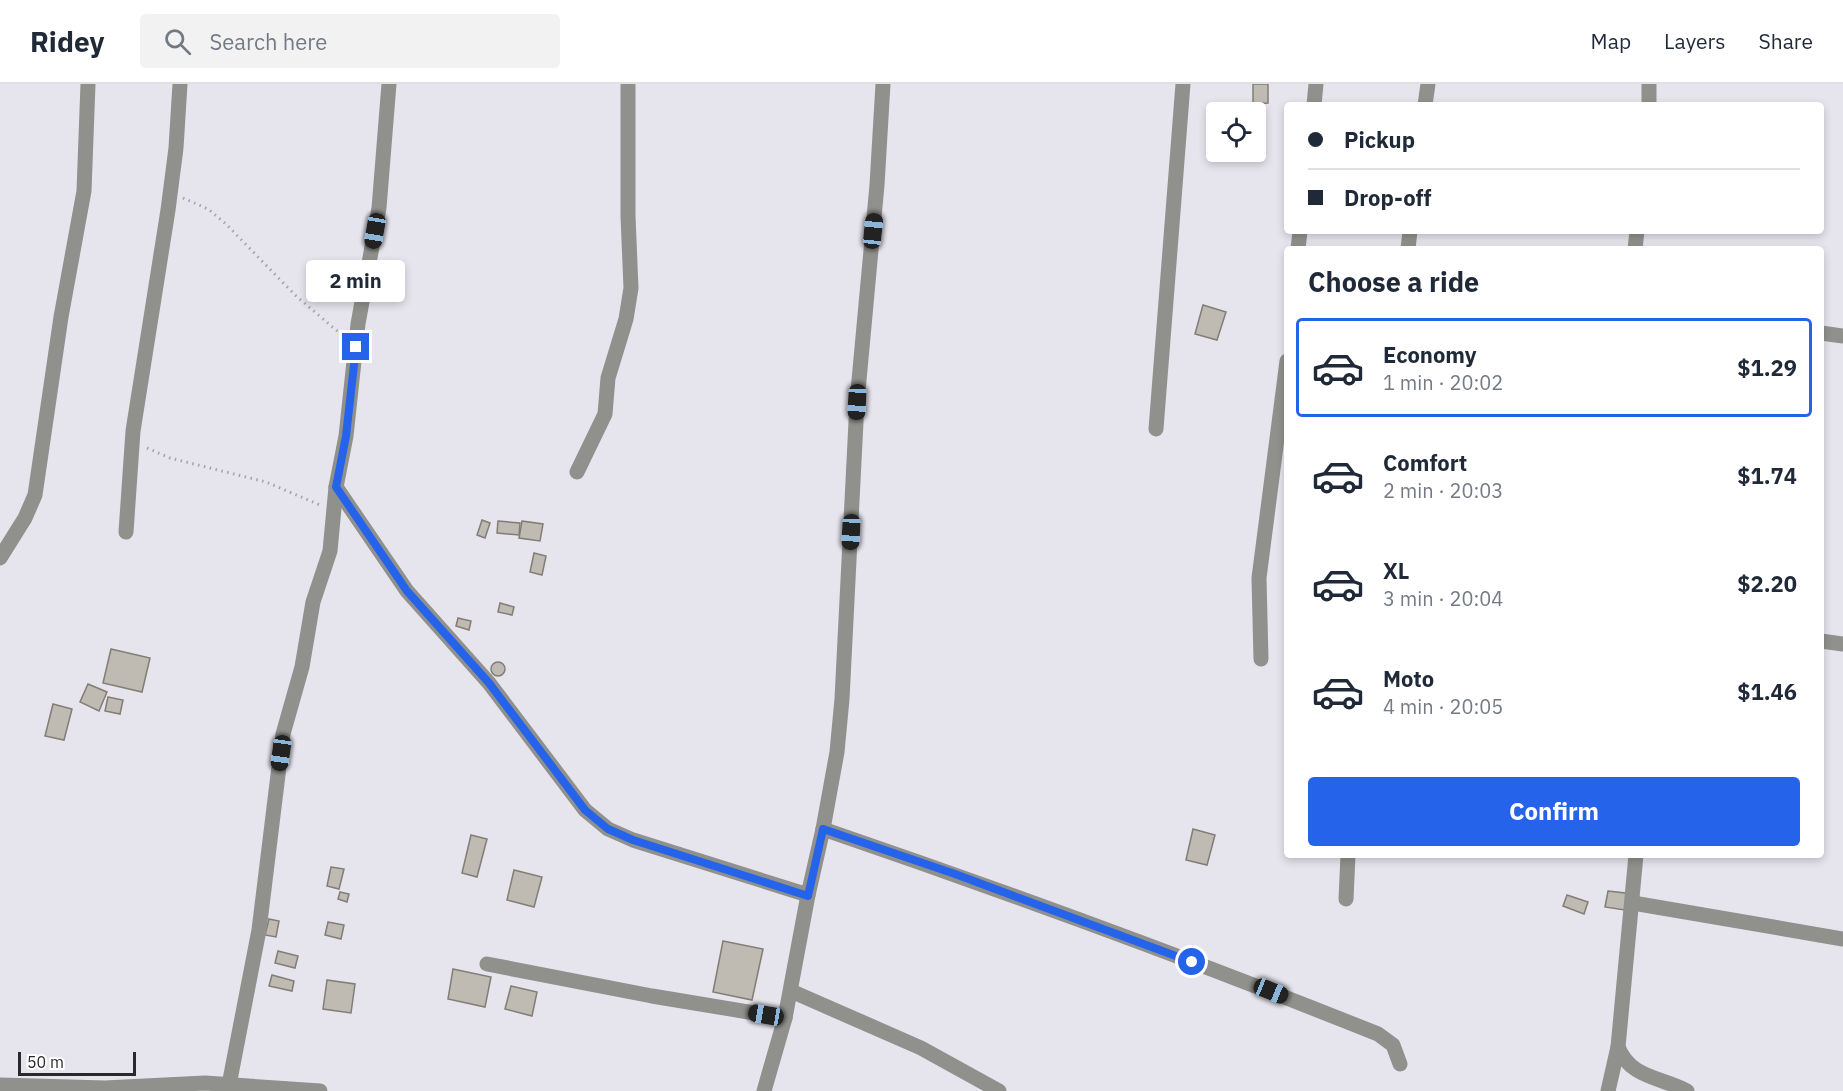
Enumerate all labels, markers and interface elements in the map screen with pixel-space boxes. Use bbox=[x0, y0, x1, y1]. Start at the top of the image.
search box bbox=[140, 14, 560, 68]
text: Ridey bbox=[30, 23, 104, 60]
icon: search bbox=[161, 25, 194, 58]
text: Search here bbox=[209, 27, 327, 56]
text: Map bbox=[1591, 27, 1631, 55]
text: Layers bbox=[1664, 27, 1726, 55]
text: Share bbox=[1759, 27, 1813, 55]
map controls bbox=[1206, 102, 1266, 162]
button: locate bbox=[1206, 102, 1266, 162]
text: Pickup bbox=[1344, 125, 1415, 154]
text: Drop-off bbox=[1344, 183, 1431, 212]
car bbox=[363, 212, 387, 250]
car bbox=[862, 212, 884, 250]
callout: 2 min bbox=[306, 260, 406, 302]
text: Choose a ride bbox=[1308, 264, 1479, 299]
text: 2 min bbox=[329, 267, 382, 294]
route end bbox=[342, 333, 369, 360]
text: Economy bbox=[1383, 340, 1477, 369]
icon: car bbox=[1311, 341, 1365, 395]
text: $1.29 bbox=[1737, 353, 1797, 382]
text: 1 min · 20:02 bbox=[1383, 369, 1503, 396]
car bbox=[847, 384, 867, 420]
text: Comfort bbox=[1383, 448, 1467, 477]
icon: car bbox=[1311, 449, 1365, 503]
text: $1.74 bbox=[1737, 461, 1797, 490]
text: 2 min · 20:03 bbox=[1383, 477, 1503, 504]
car bbox=[841, 514, 861, 550]
text: XL bbox=[1383, 556, 1409, 585]
icon: car bbox=[1311, 557, 1365, 611]
text: $2.20 bbox=[1737, 569, 1797, 598]
text: 3 min · 20:04 bbox=[1383, 585, 1503, 612]
text: Moto bbox=[1383, 664, 1434, 693]
icon: car bbox=[1311, 665, 1365, 719]
text: $1.46 bbox=[1737, 677, 1797, 706]
text: 4 min · 20:05 bbox=[1383, 693, 1503, 720]
car bbox=[270, 734, 292, 772]
button: Confirm bbox=[1308, 777, 1800, 846]
route start bbox=[1178, 948, 1205, 975]
car bbox=[1251, 976, 1291, 1006]
car bbox=[747, 1003, 785, 1027]
scale bar bbox=[18, 1049, 136, 1076]
text: 50 m bbox=[27, 1052, 64, 1072]

